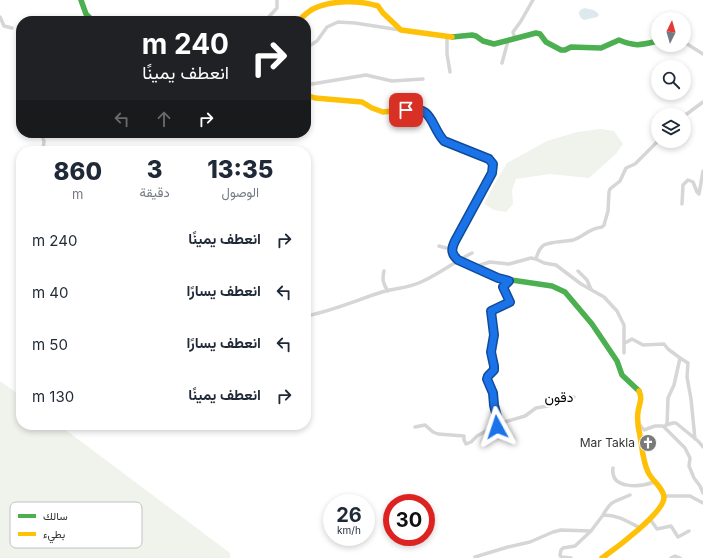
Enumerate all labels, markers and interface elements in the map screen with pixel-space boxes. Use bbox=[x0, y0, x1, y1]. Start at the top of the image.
north arrow bbox=[651, 12, 691, 52]
map controls bbox=[651, 12, 691, 148]
text: 240 m bbox=[142, 27, 229, 61]
icon: right bbox=[243, 32, 295, 84]
button: search bbox=[651, 60, 691, 100]
text: انعطف يمينًا bbox=[142, 62, 229, 83]
pin bbox=[389, 93, 423, 127]
icon: arrive bbox=[395, 99, 417, 121]
icon: left bbox=[111, 108, 133, 130]
icon: ahead bbox=[153, 108, 175, 130]
icon: right bbox=[195, 108, 217, 130]
button: layers bbox=[651, 108, 691, 148]
text: 3 bbox=[147, 155, 162, 184]
text: 13:35 bbox=[207, 155, 273, 184]
text: 860 bbox=[54, 157, 102, 186]
text: دقيقة bbox=[140, 184, 170, 200]
text: الوصول bbox=[222, 184, 259, 200]
text: m bbox=[72, 186, 83, 202]
text: انعطف يمينًا bbox=[188, 229, 261, 248]
icon: right bbox=[273, 229, 295, 251]
text: 240 m bbox=[32, 231, 77, 250]
text: انعطف يسارًا bbox=[186, 281, 261, 300]
icon: left bbox=[273, 281, 295, 303]
text: 40 m bbox=[32, 283, 69, 302]
text: انعطف يسارًا bbox=[186, 333, 261, 352]
icon: left bbox=[273, 333, 295, 355]
text: 50 m bbox=[32, 335, 68, 354]
text: انعطف يمينًا bbox=[188, 385, 261, 404]
icon: right bbox=[273, 385, 295, 407]
text: 130 m bbox=[32, 387, 74, 406]
district label: دقون bbox=[545, 388, 574, 406]
position arrow bbox=[476, 406, 518, 448]
church icon: Mar Takla bbox=[638, 433, 658, 453]
place label: Mar Takla bbox=[580, 435, 635, 450]
speed limit sign: 30 bbox=[383, 494, 435, 546]
legend bbox=[10, 502, 142, 548]
text: 26 bbox=[336, 503, 362, 527]
text: سالك bbox=[43, 509, 68, 523]
text: km/h bbox=[337, 524, 361, 536]
text: بطيء bbox=[43, 527, 65, 544]

